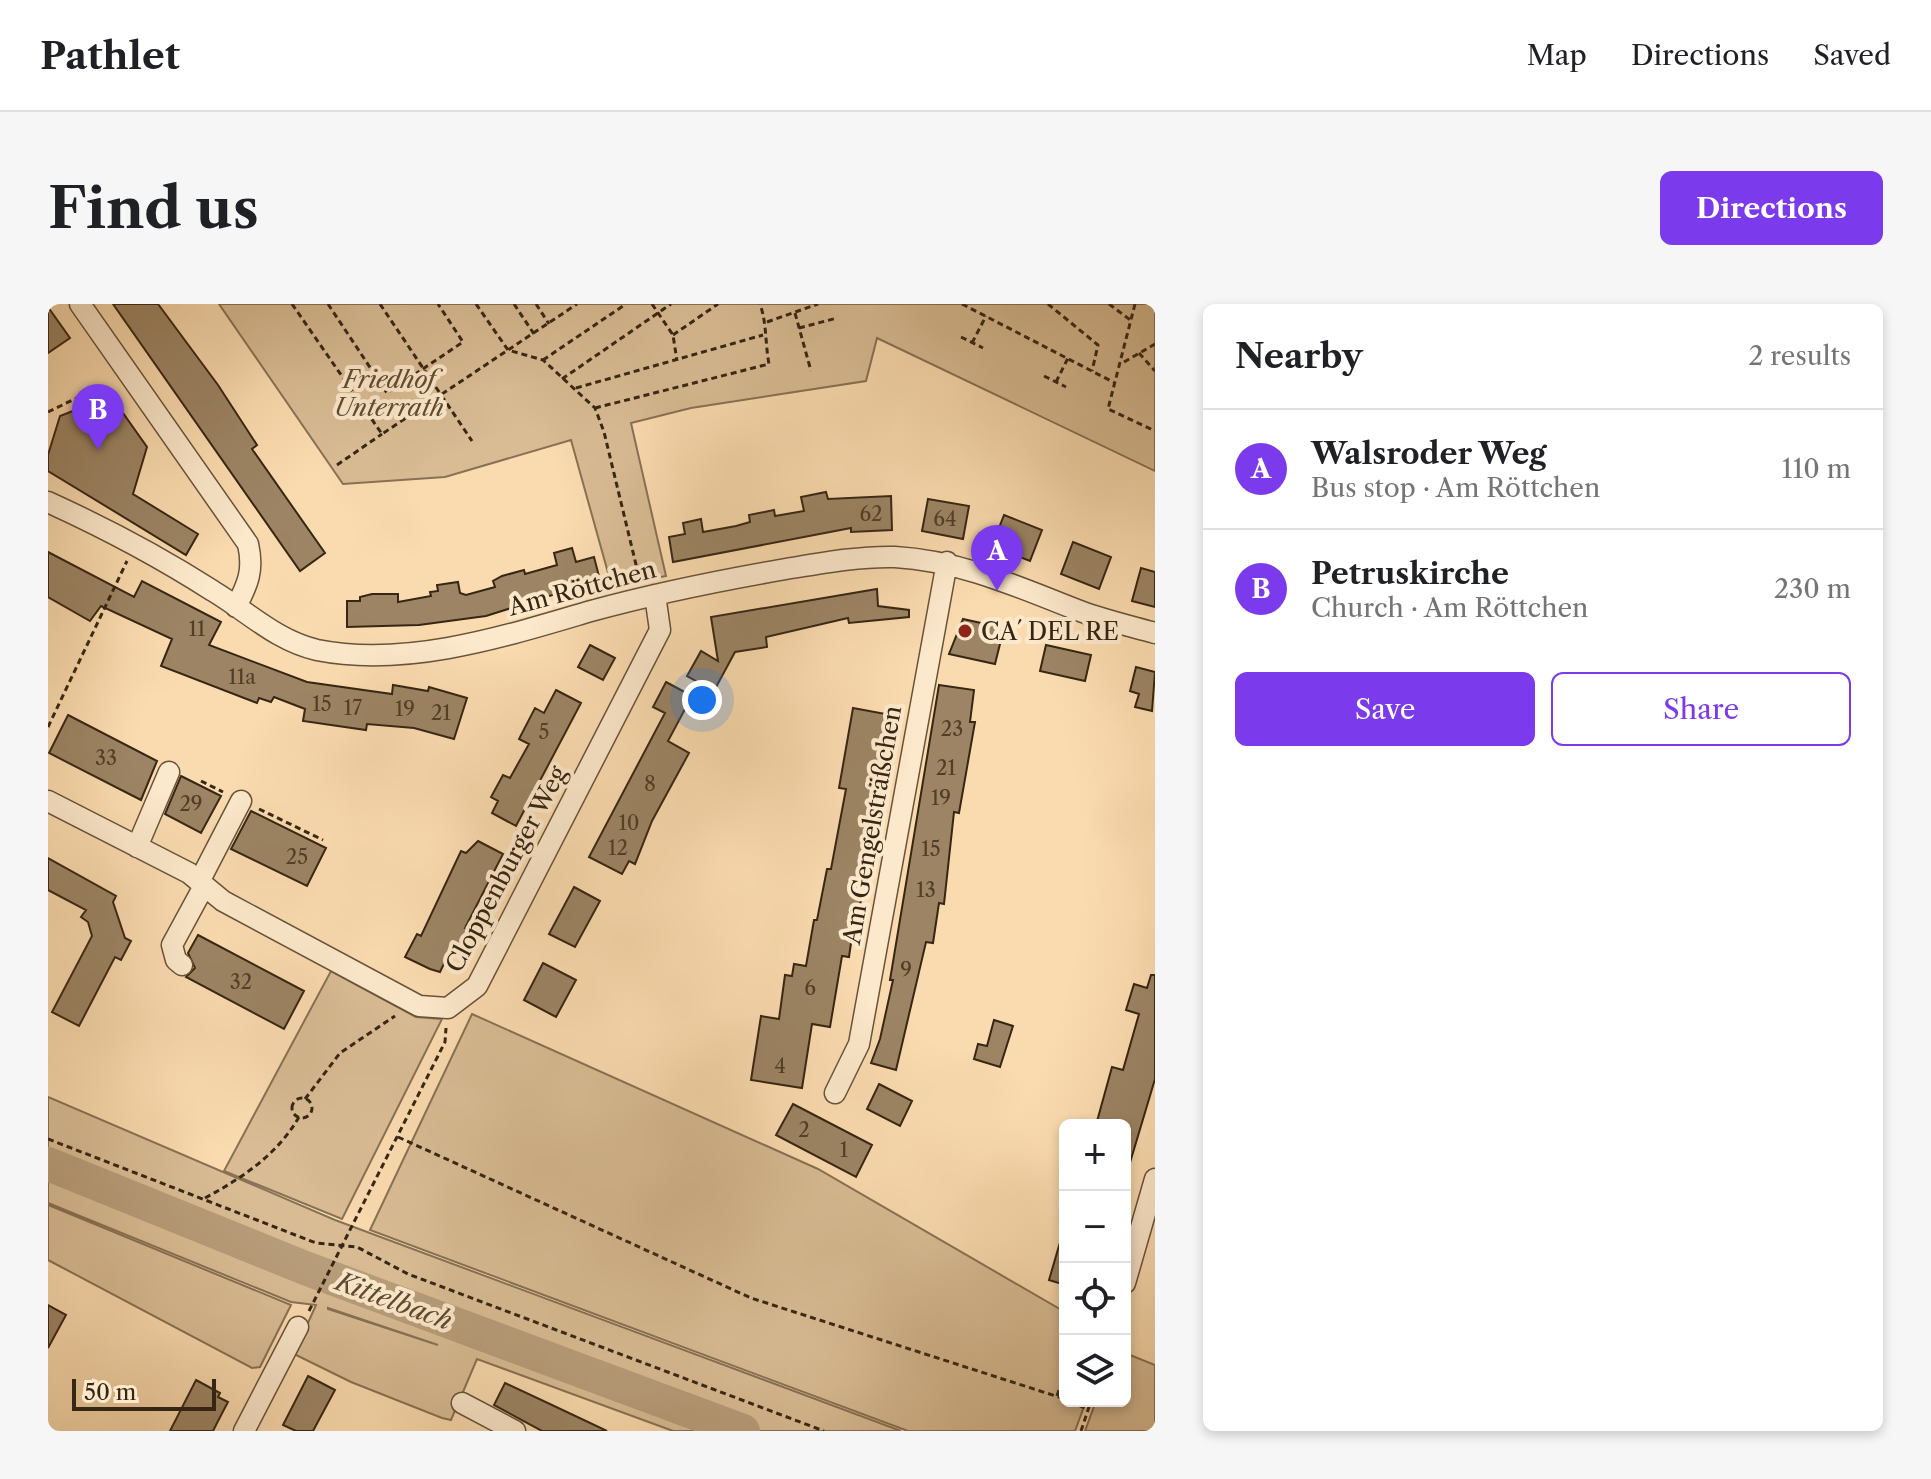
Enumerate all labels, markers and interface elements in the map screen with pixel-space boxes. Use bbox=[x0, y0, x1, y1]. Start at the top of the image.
text: Pathlet bbox=[40, 32, 180, 79]
text: Map bbox=[1527, 38, 1587, 72]
text: Directions bbox=[1631, 38, 1769, 72]
text: Saved bbox=[1813, 38, 1891, 72]
button: Directions bbox=[1660, 171, 1883, 245]
text: Find us bbox=[48, 174, 259, 243]
text: Nearby bbox=[1235, 335, 1363, 377]
text: 2 results bbox=[1748, 340, 1851, 372]
park label: Friedhof Unterrath bbox=[334, 365, 444, 422]
pin: B bbox=[72, 384, 124, 450]
text: Walsroder Weg bbox=[1311, 435, 1547, 472]
text: A bbox=[1251, 453, 1271, 485]
text: 110 m bbox=[1782, 453, 1851, 485]
text: Bus stop · Am Röttchen bbox=[1311, 472, 1600, 504]
house number: 62 bbox=[859, 502, 883, 526]
house number: 64 bbox=[933, 507, 957, 531]
pin: A bbox=[971, 525, 1023, 591]
street label: Am Röttchen bbox=[504, 554, 659, 622]
text: Petruskirche bbox=[1311, 555, 1509, 592]
text: B bbox=[1251, 573, 1271, 605]
text: 230 m bbox=[1774, 573, 1851, 605]
text: Church · Am Röttchen bbox=[1311, 592, 1588, 624]
house number: 11 bbox=[189, 617, 206, 641]
place label: CA´ DEL RE bbox=[981, 617, 1119, 646]
marker: CA´ DEL RE bbox=[956, 622, 974, 640]
house number: 11a bbox=[228, 665, 256, 689]
button: Save bbox=[1235, 672, 1535, 746]
button: Share bbox=[1551, 672, 1851, 746]
your location bbox=[682, 680, 722, 720]
house number: 15 bbox=[312, 692, 332, 716]
house number: 17 bbox=[344, 696, 362, 720]
house number: 19 bbox=[395, 697, 415, 721]
house number: 21 bbox=[431, 701, 452, 725]
street label: Am Gengelsträßchen bbox=[837, 703, 907, 948]
house number: 23 bbox=[941, 717, 963, 741]
house number: 5 bbox=[539, 720, 549, 744]
house number: 33 bbox=[95, 746, 117, 770]
house number: 21 bbox=[936, 756, 957, 780]
street label: Cloppenburger Weg bbox=[439, 761, 573, 977]
house number: 8 bbox=[644, 772, 656, 796]
house number: 19 bbox=[931, 786, 951, 810]
house number: 29 bbox=[179, 792, 203, 816]
house number: 10 bbox=[618, 811, 640, 835]
house number: 12 bbox=[608, 836, 628, 860]
house number: 15 bbox=[921, 837, 941, 861]
house number: 25 bbox=[286, 845, 308, 869]
house number: 13 bbox=[916, 878, 936, 902]
house number: 9 bbox=[900, 958, 912, 982]
house number: 32 bbox=[230, 970, 252, 994]
house number: 6 bbox=[804, 976, 816, 1000]
house number: 4 bbox=[774, 1054, 786, 1078]
house number: 2 bbox=[798, 1118, 810, 1142]
map controls bbox=[1059, 1119, 1131, 1407]
button: + bbox=[1059, 1119, 1131, 1191]
house number: 1 bbox=[840, 1138, 849, 1162]
button: − bbox=[1059, 1191, 1131, 1263]
button: locate bbox=[1059, 1263, 1131, 1335]
water label: Kittelbach bbox=[330, 1265, 456, 1337]
button: layers bbox=[1059, 1335, 1131, 1407]
scale bar bbox=[72, 1375, 216, 1411]
text: 50 m bbox=[84, 1379, 136, 1406]

